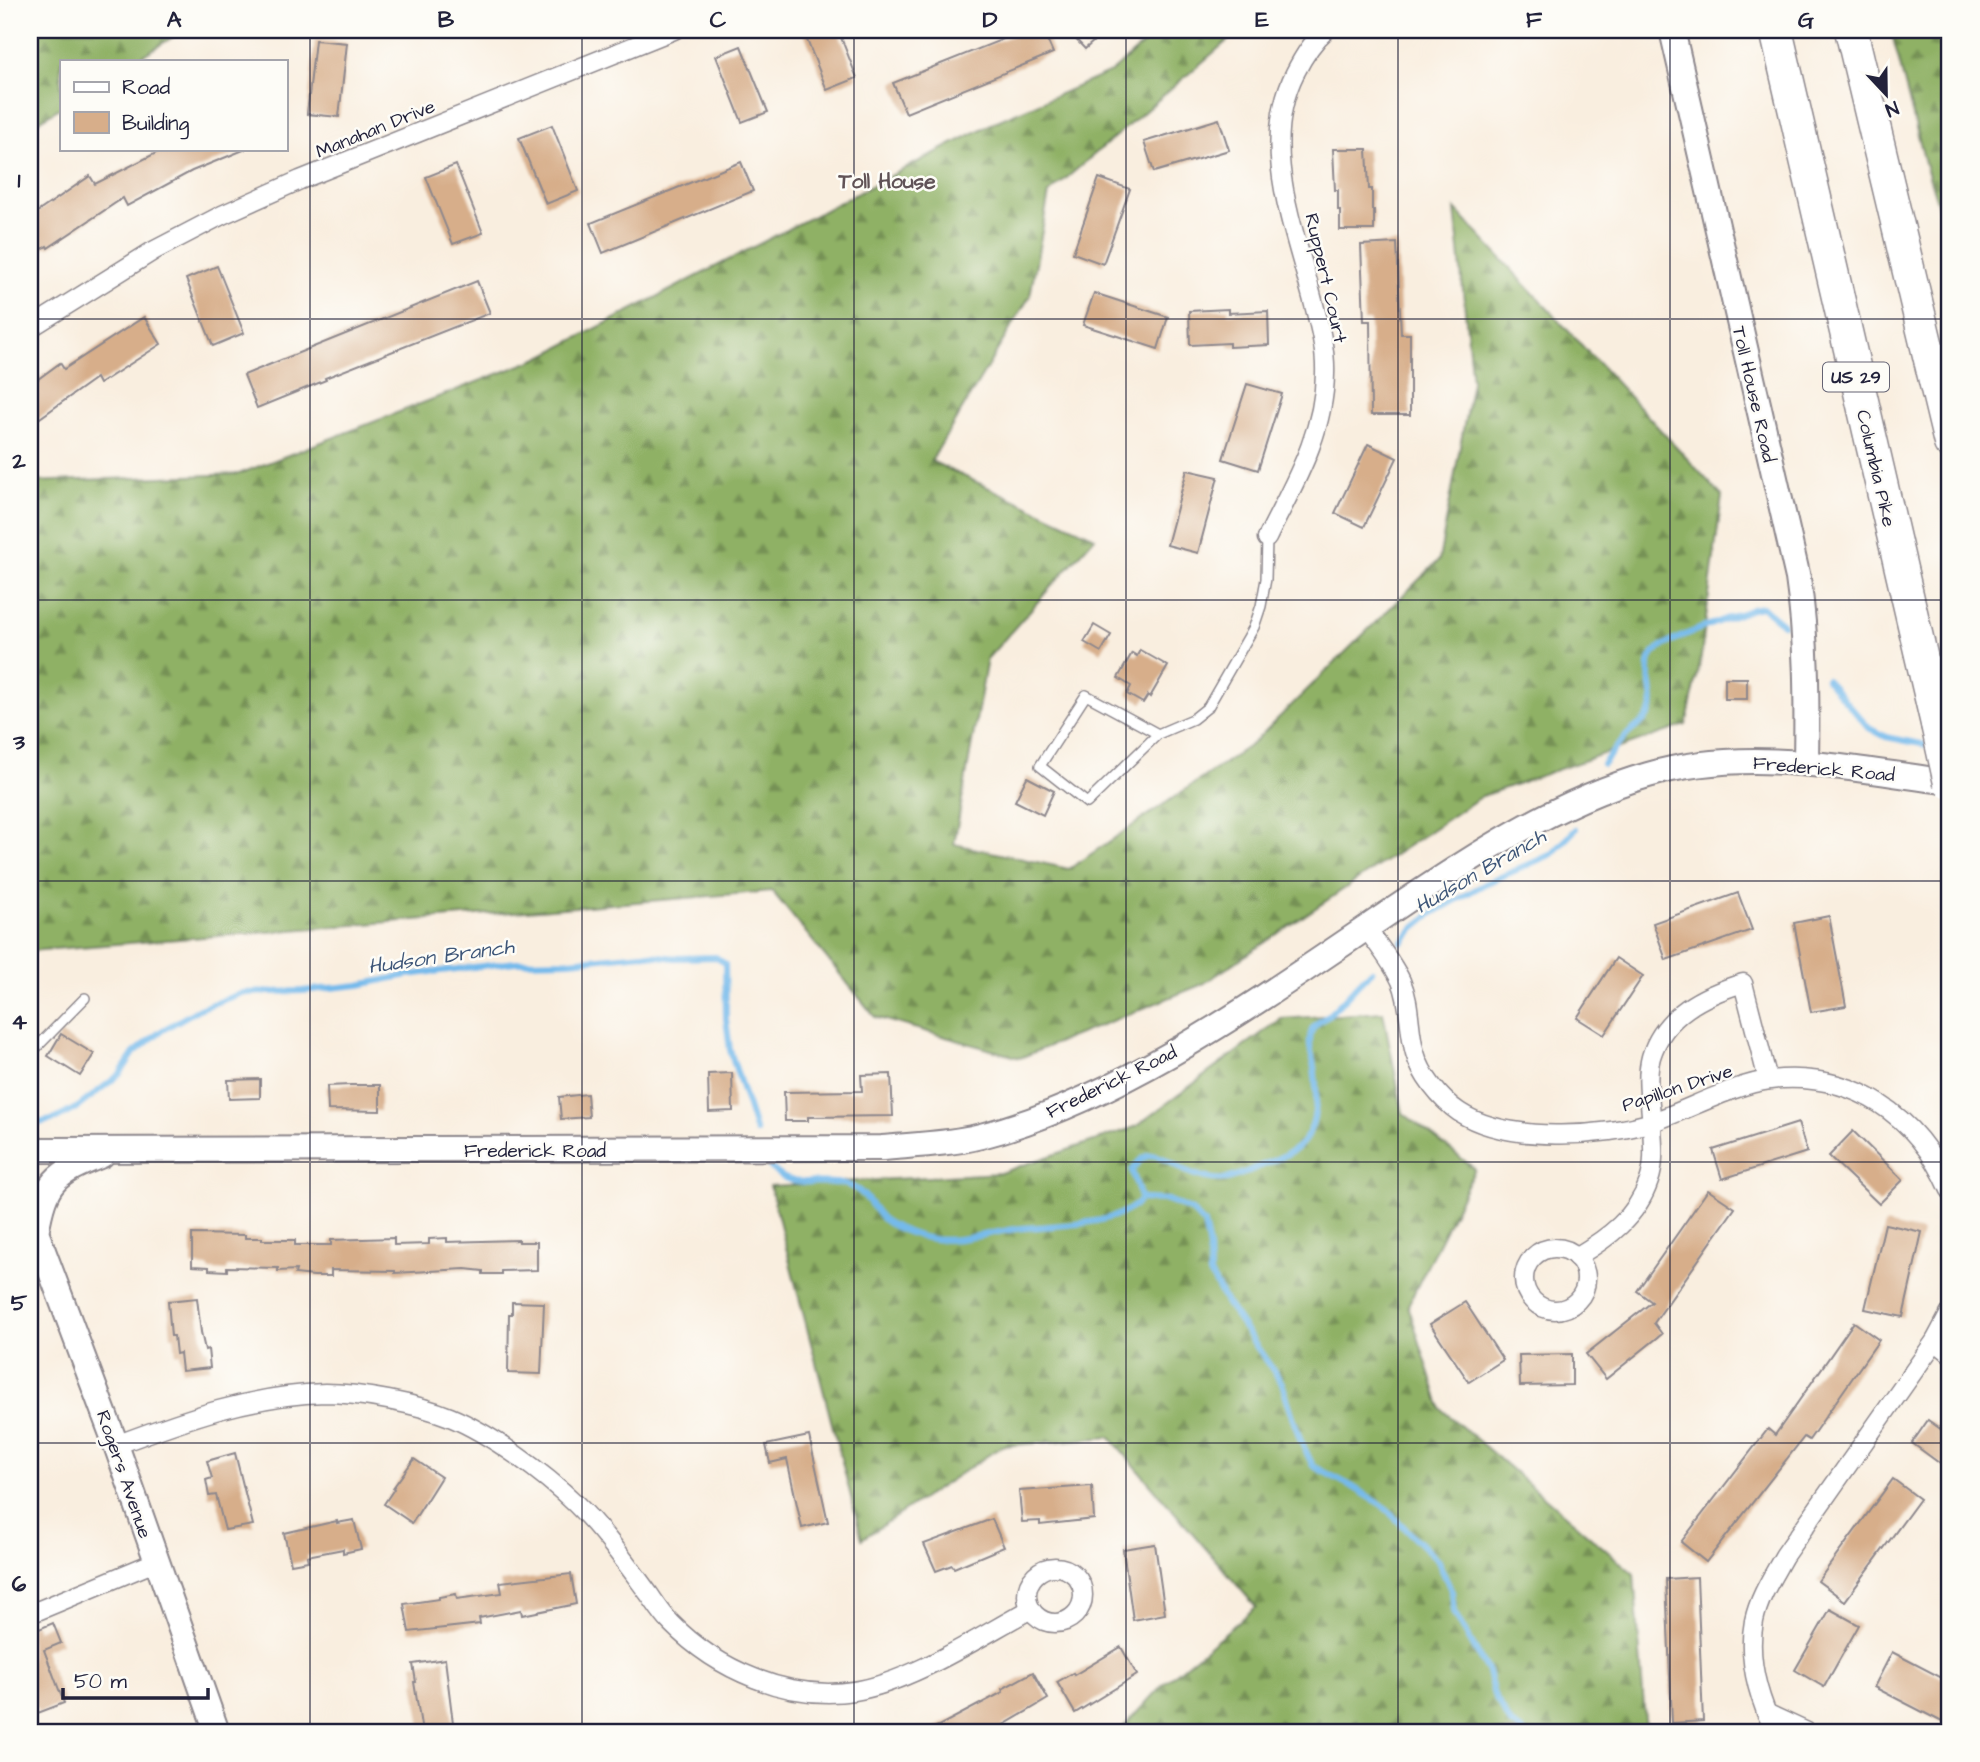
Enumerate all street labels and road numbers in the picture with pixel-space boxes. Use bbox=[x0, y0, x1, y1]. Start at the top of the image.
street label: Manahan Drive bbox=[312, 93, 439, 166]
street label: Ruppert Court bbox=[1297, 211, 1354, 346]
street label: Toll House Road bbox=[1725, 324, 1782, 465]
road number: US 29 bbox=[1823, 362, 1889, 391]
street label: Columbia Pike bbox=[1849, 407, 1902, 530]
street label: Frederick Road bbox=[1752, 750, 1896, 789]
street label: Frederick Road bbox=[1042, 1039, 1182, 1126]
street label: Papillon Drive bbox=[1619, 1058, 1736, 1119]
street label: Frederick Road bbox=[464, 1138, 606, 1165]
street label: Rogers Avenue bbox=[88, 1407, 158, 1542]

